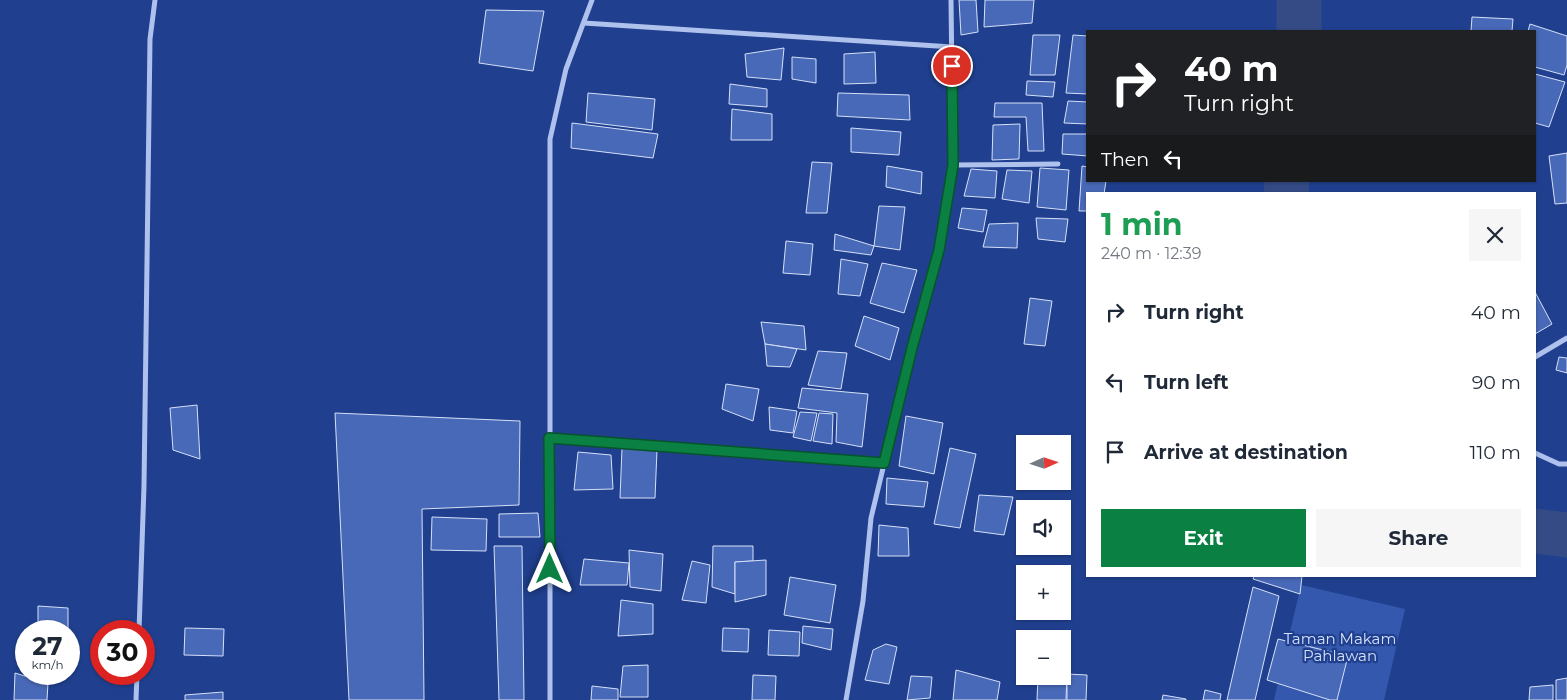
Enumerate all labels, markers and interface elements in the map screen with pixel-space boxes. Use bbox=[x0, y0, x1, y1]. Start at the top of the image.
pin bbox=[931, 45, 973, 87]
text: 40 m bbox=[1184, 47, 1279, 90]
icon: right bbox=[1101, 50, 1166, 115]
icon: arrive bbox=[938, 52, 966, 80]
text: Turn right bbox=[1184, 90, 1294, 117]
icon: left bbox=[1159, 145, 1187, 173]
text: Then bbox=[1101, 148, 1149, 171]
text: 1 min bbox=[1101, 206, 1182, 243]
button: close bbox=[1469, 209, 1521, 261]
text: 240 m · 12:39 bbox=[1101, 244, 1202, 263]
icon: right bbox=[1101, 298, 1129, 326]
text: Turn right bbox=[1144, 301, 1244, 324]
text: 40 m bbox=[1471, 301, 1521, 324]
icon: left bbox=[1101, 368, 1129, 396]
text: Turn left bbox=[1144, 371, 1229, 394]
text: 90 m bbox=[1472, 371, 1521, 394]
north arrow bbox=[1016, 435, 1071, 490]
map controls bbox=[1016, 435, 1071, 685]
icon: arrive bbox=[1101, 438, 1129, 466]
text: Arrive at destination bbox=[1144, 441, 1348, 464]
text: 110 m bbox=[1470, 441, 1521, 464]
button: sound bbox=[1016, 500, 1071, 555]
button: Exit bbox=[1101, 509, 1306, 567]
button: Share bbox=[1316, 509, 1521, 567]
position arrow bbox=[523, 542, 575, 594]
button: + bbox=[1016, 565, 1071, 620]
speed limit sign: 30 bbox=[90, 620, 155, 685]
park label: Taman Makam Pahlawan bbox=[1284, 629, 1396, 665]
button: − bbox=[1016, 630, 1071, 685]
text: 27 bbox=[32, 631, 63, 661]
text: km/h bbox=[31, 657, 64, 672]

